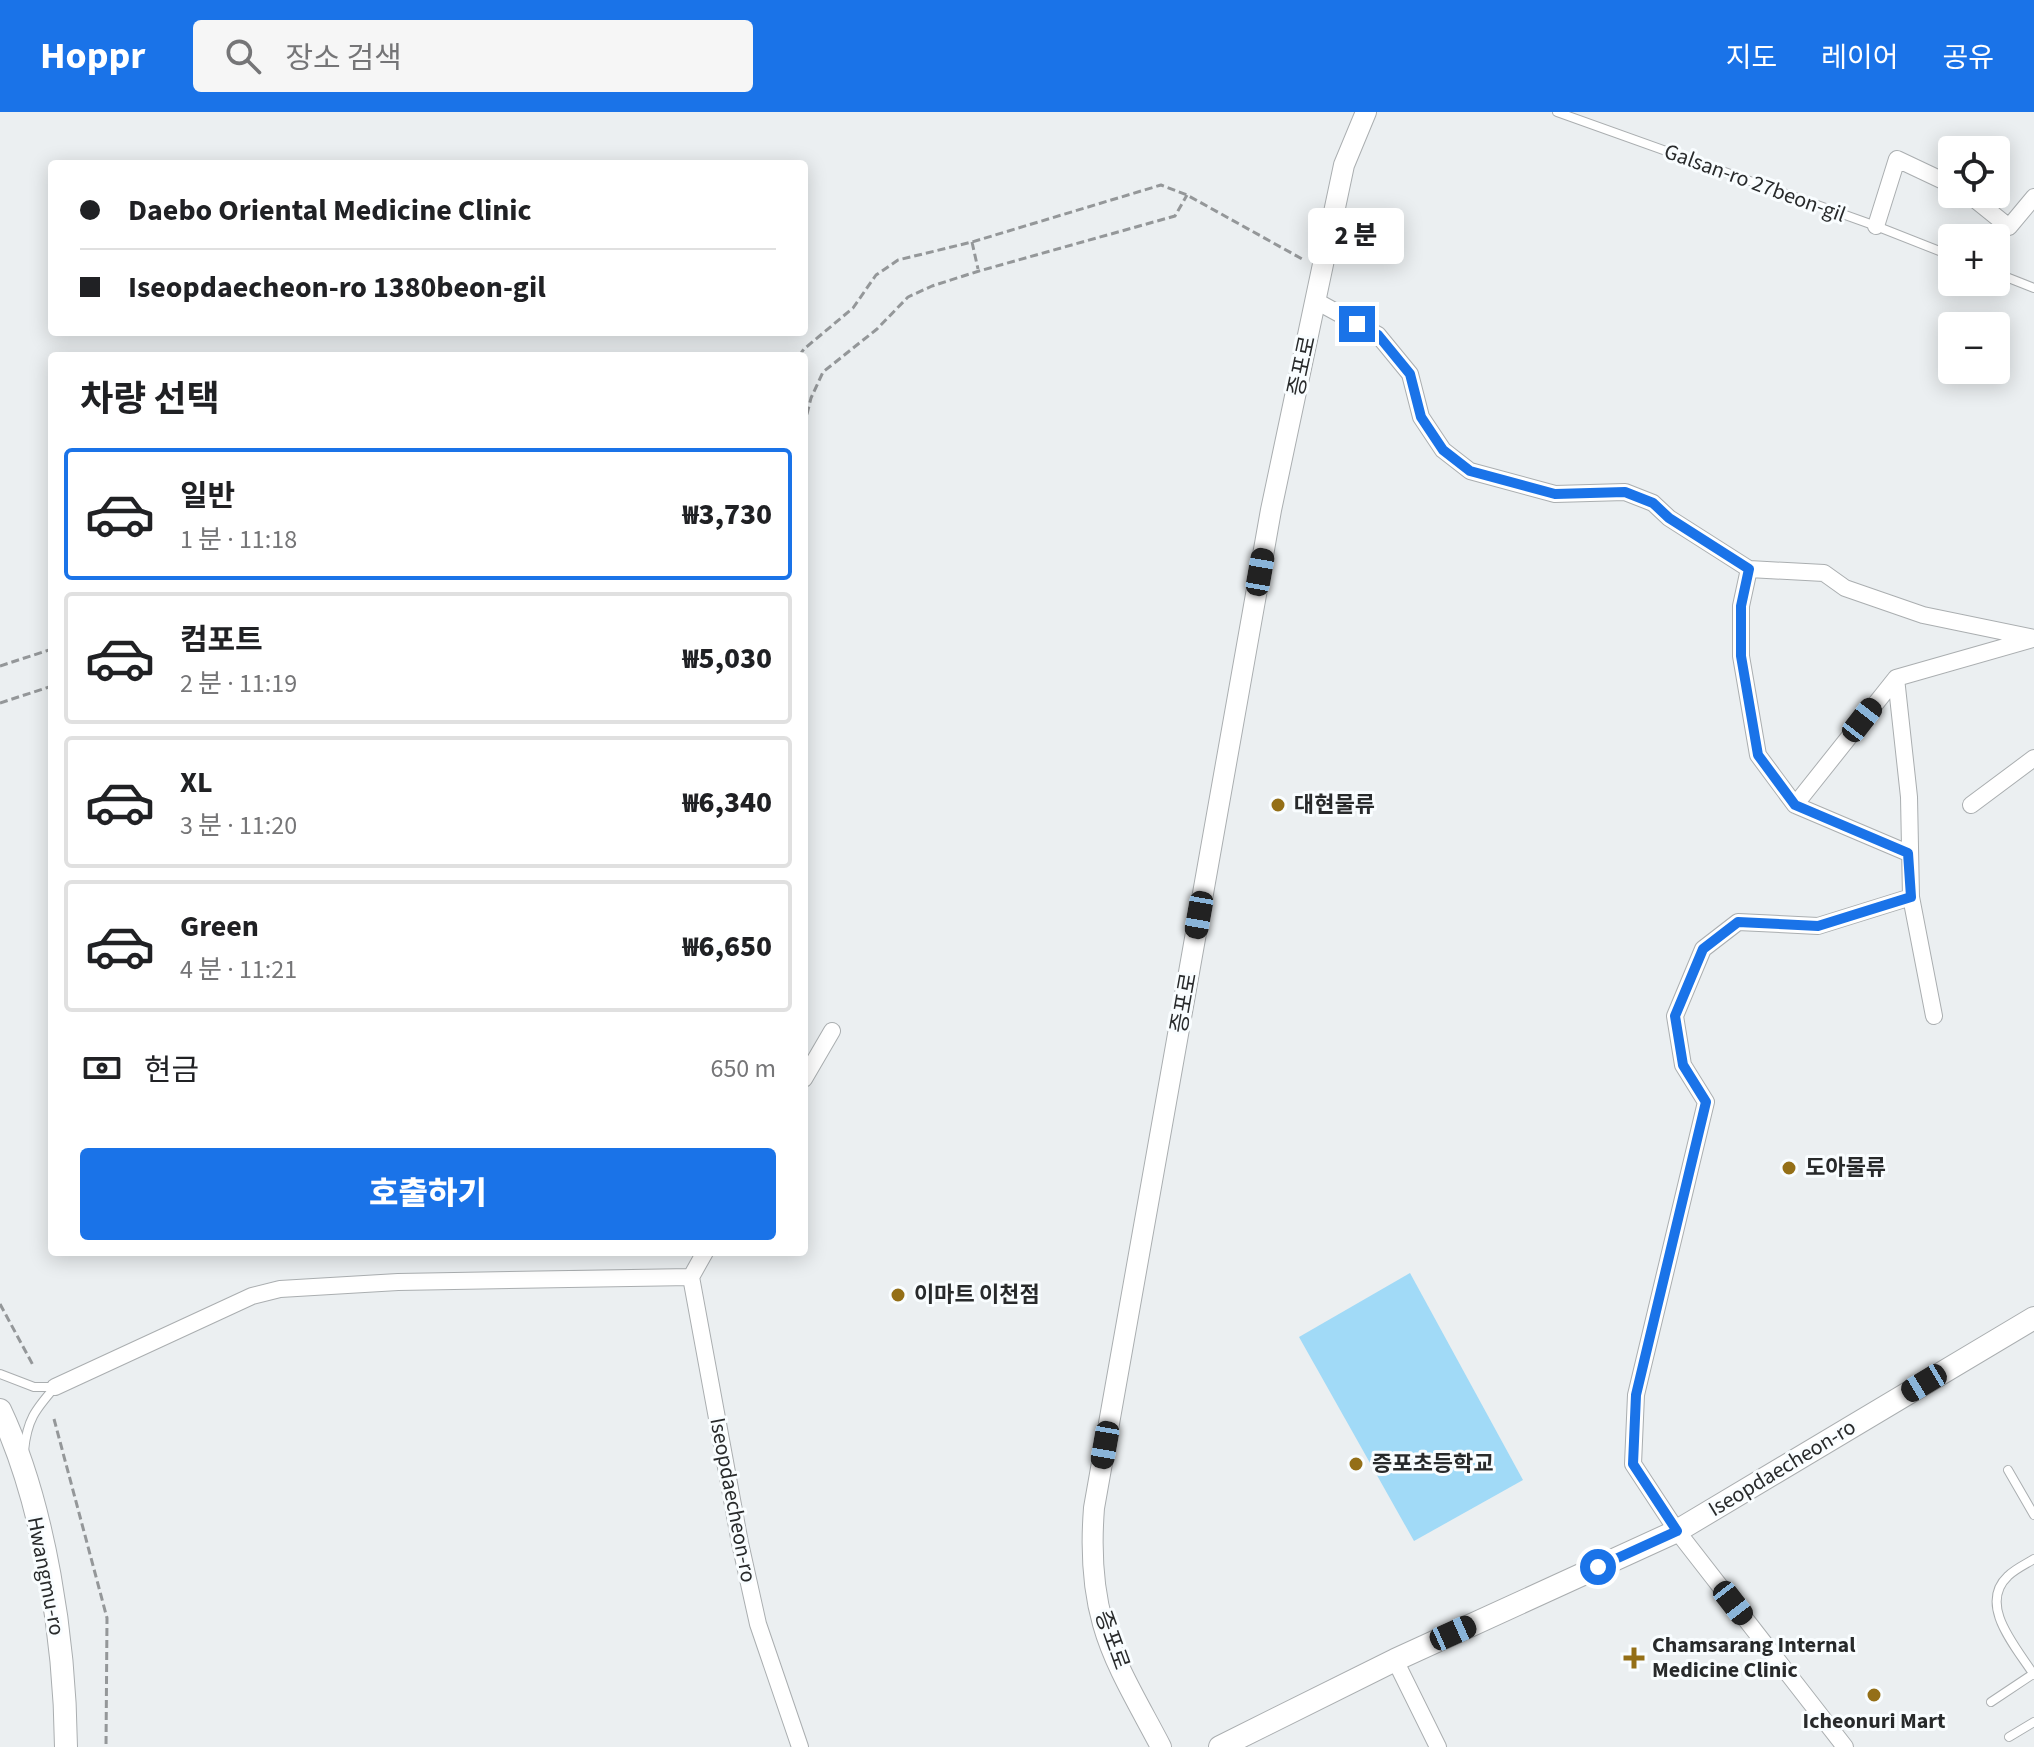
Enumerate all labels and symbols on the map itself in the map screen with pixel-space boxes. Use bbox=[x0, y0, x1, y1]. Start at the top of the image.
street label: Galsan-ro 27beon-gil bbox=[1660, 135, 1850, 231]
callout: 2 분 bbox=[1309, 208, 1405, 264]
route end bbox=[1339, 306, 1375, 342]
street label: 증포로 bbox=[1280, 333, 1324, 399]
car bbox=[1244, 546, 1276, 598]
car bbox=[1838, 694, 1886, 746]
place label: 대현물류 bbox=[1294, 789, 1375, 821]
marker: 대현물류 bbox=[1269, 796, 1287, 814]
car bbox=[1183, 889, 1215, 941]
street label: 증포로 bbox=[1163, 970, 1205, 1036]
place label: 도아물류 bbox=[1805, 1152, 1886, 1184]
marker: 도아물류 bbox=[1780, 1159, 1798, 1177]
place label: 이마트 이천점 bbox=[914, 1279, 1040, 1311]
marker: 이마트 이천점 bbox=[889, 1286, 907, 1304]
car bbox=[1897, 1360, 1951, 1406]
street label: Iseopdaecheon-ro bbox=[1702, 1411, 1862, 1525]
street label: Iseopdaecheon-ro bbox=[701, 1415, 765, 1585]
car bbox=[1089, 1419, 1121, 1471]
place label: 증포초등학교 bbox=[1372, 1448, 1493, 1480]
marker: 증포초등학교 bbox=[1347, 1455, 1365, 1473]
street label: Hwangmu-ro bbox=[19, 1514, 73, 1638]
route start bbox=[1580, 1549, 1616, 1585]
car bbox=[1709, 1577, 1757, 1629]
street label: 증포로 bbox=[1087, 1606, 1137, 1674]
car bbox=[1426, 1612, 1480, 1654]
place label: Chamsarang Internal Medicine Clinic bbox=[1652, 1629, 1856, 1686]
marker: Chamsarang Internal Medicine Clinic bbox=[1623, 1647, 1645, 1669]
marker: Icheonuri Mart bbox=[1865, 1686, 1883, 1704]
place label: Icheonuri Mart bbox=[1803, 1705, 1946, 1737]

